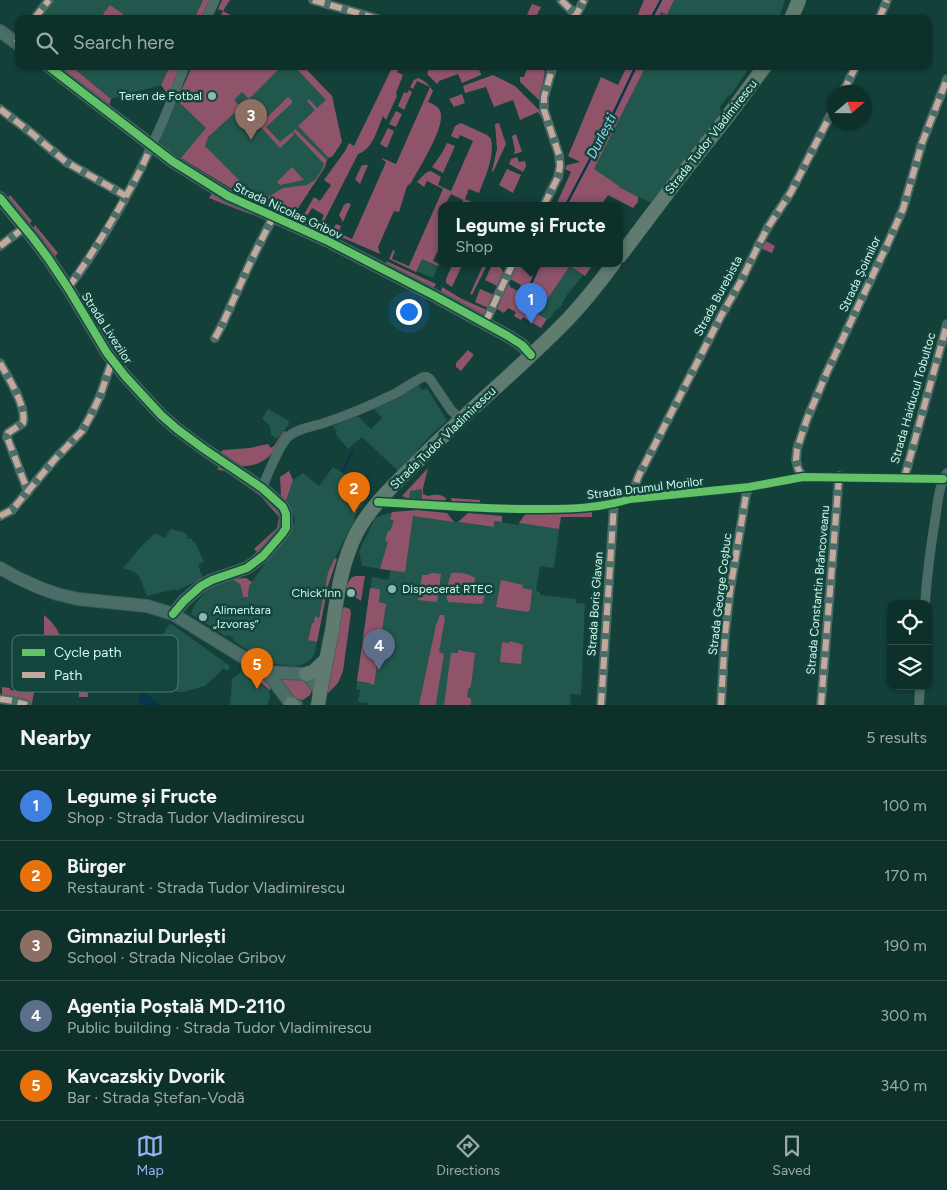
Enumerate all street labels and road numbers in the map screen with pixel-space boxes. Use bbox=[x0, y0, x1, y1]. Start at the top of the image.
street label: Strada Tudor Vladimirescu bbox=[662, 77, 760, 197]
street label: Strada Nicolae Gribov bbox=[232, 180, 345, 243]
street label: Strada Șoimilor bbox=[836, 234, 884, 314]
street label: Strada Burebista bbox=[691, 253, 745, 339]
street label: Strada Livezilor bbox=[79, 290, 135, 366]
street label: Strada Haiducul Tobultoc bbox=[888, 330, 939, 465]
street label: Strada Tudor Vladimirescu bbox=[387, 384, 499, 492]
street label: Strada Drumul Morilor bbox=[586, 474, 704, 502]
street label: Strada Constantin Brâncoveanu bbox=[804, 505, 832, 675]
street label: Strada George Coșbuc bbox=[706, 532, 734, 656]
street label: Strada Boris Glavan bbox=[584, 551, 606, 657]

